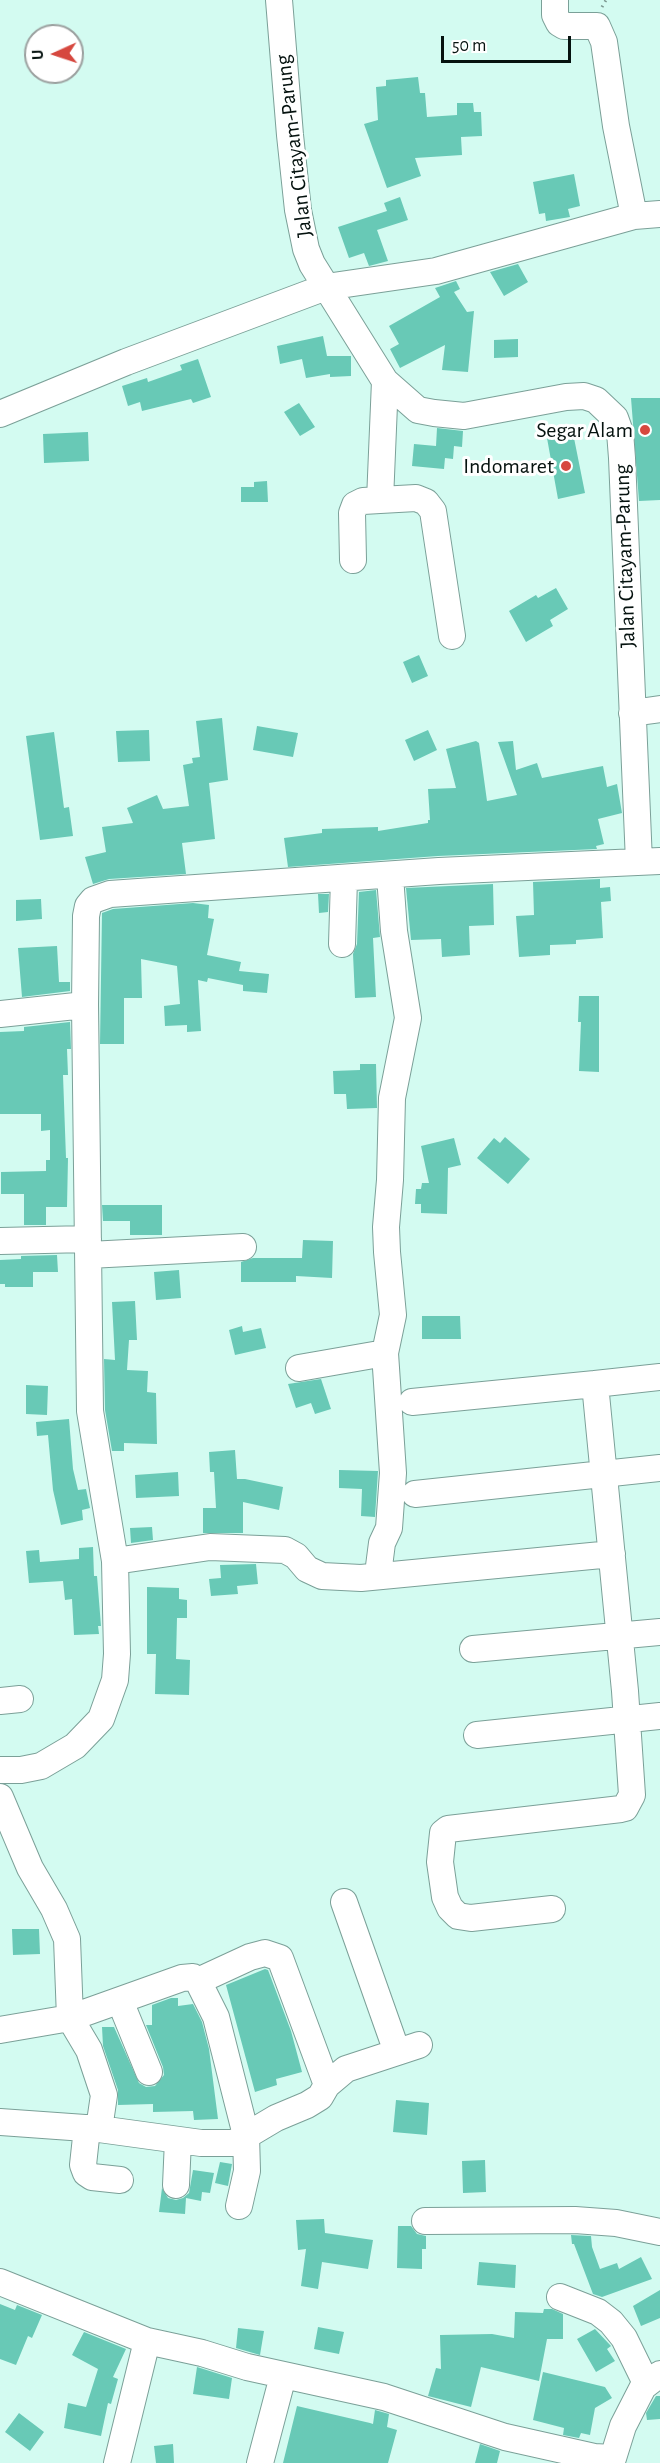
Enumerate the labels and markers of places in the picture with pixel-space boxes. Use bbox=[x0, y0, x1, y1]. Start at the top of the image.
place label: Segar Alam bbox=[536, 417, 633, 443]
marker: Segar Alam bbox=[638, 423, 652, 437]
place label: Indomaret bbox=[463, 453, 554, 479]
marker: Indomaret bbox=[559, 459, 573, 473]

